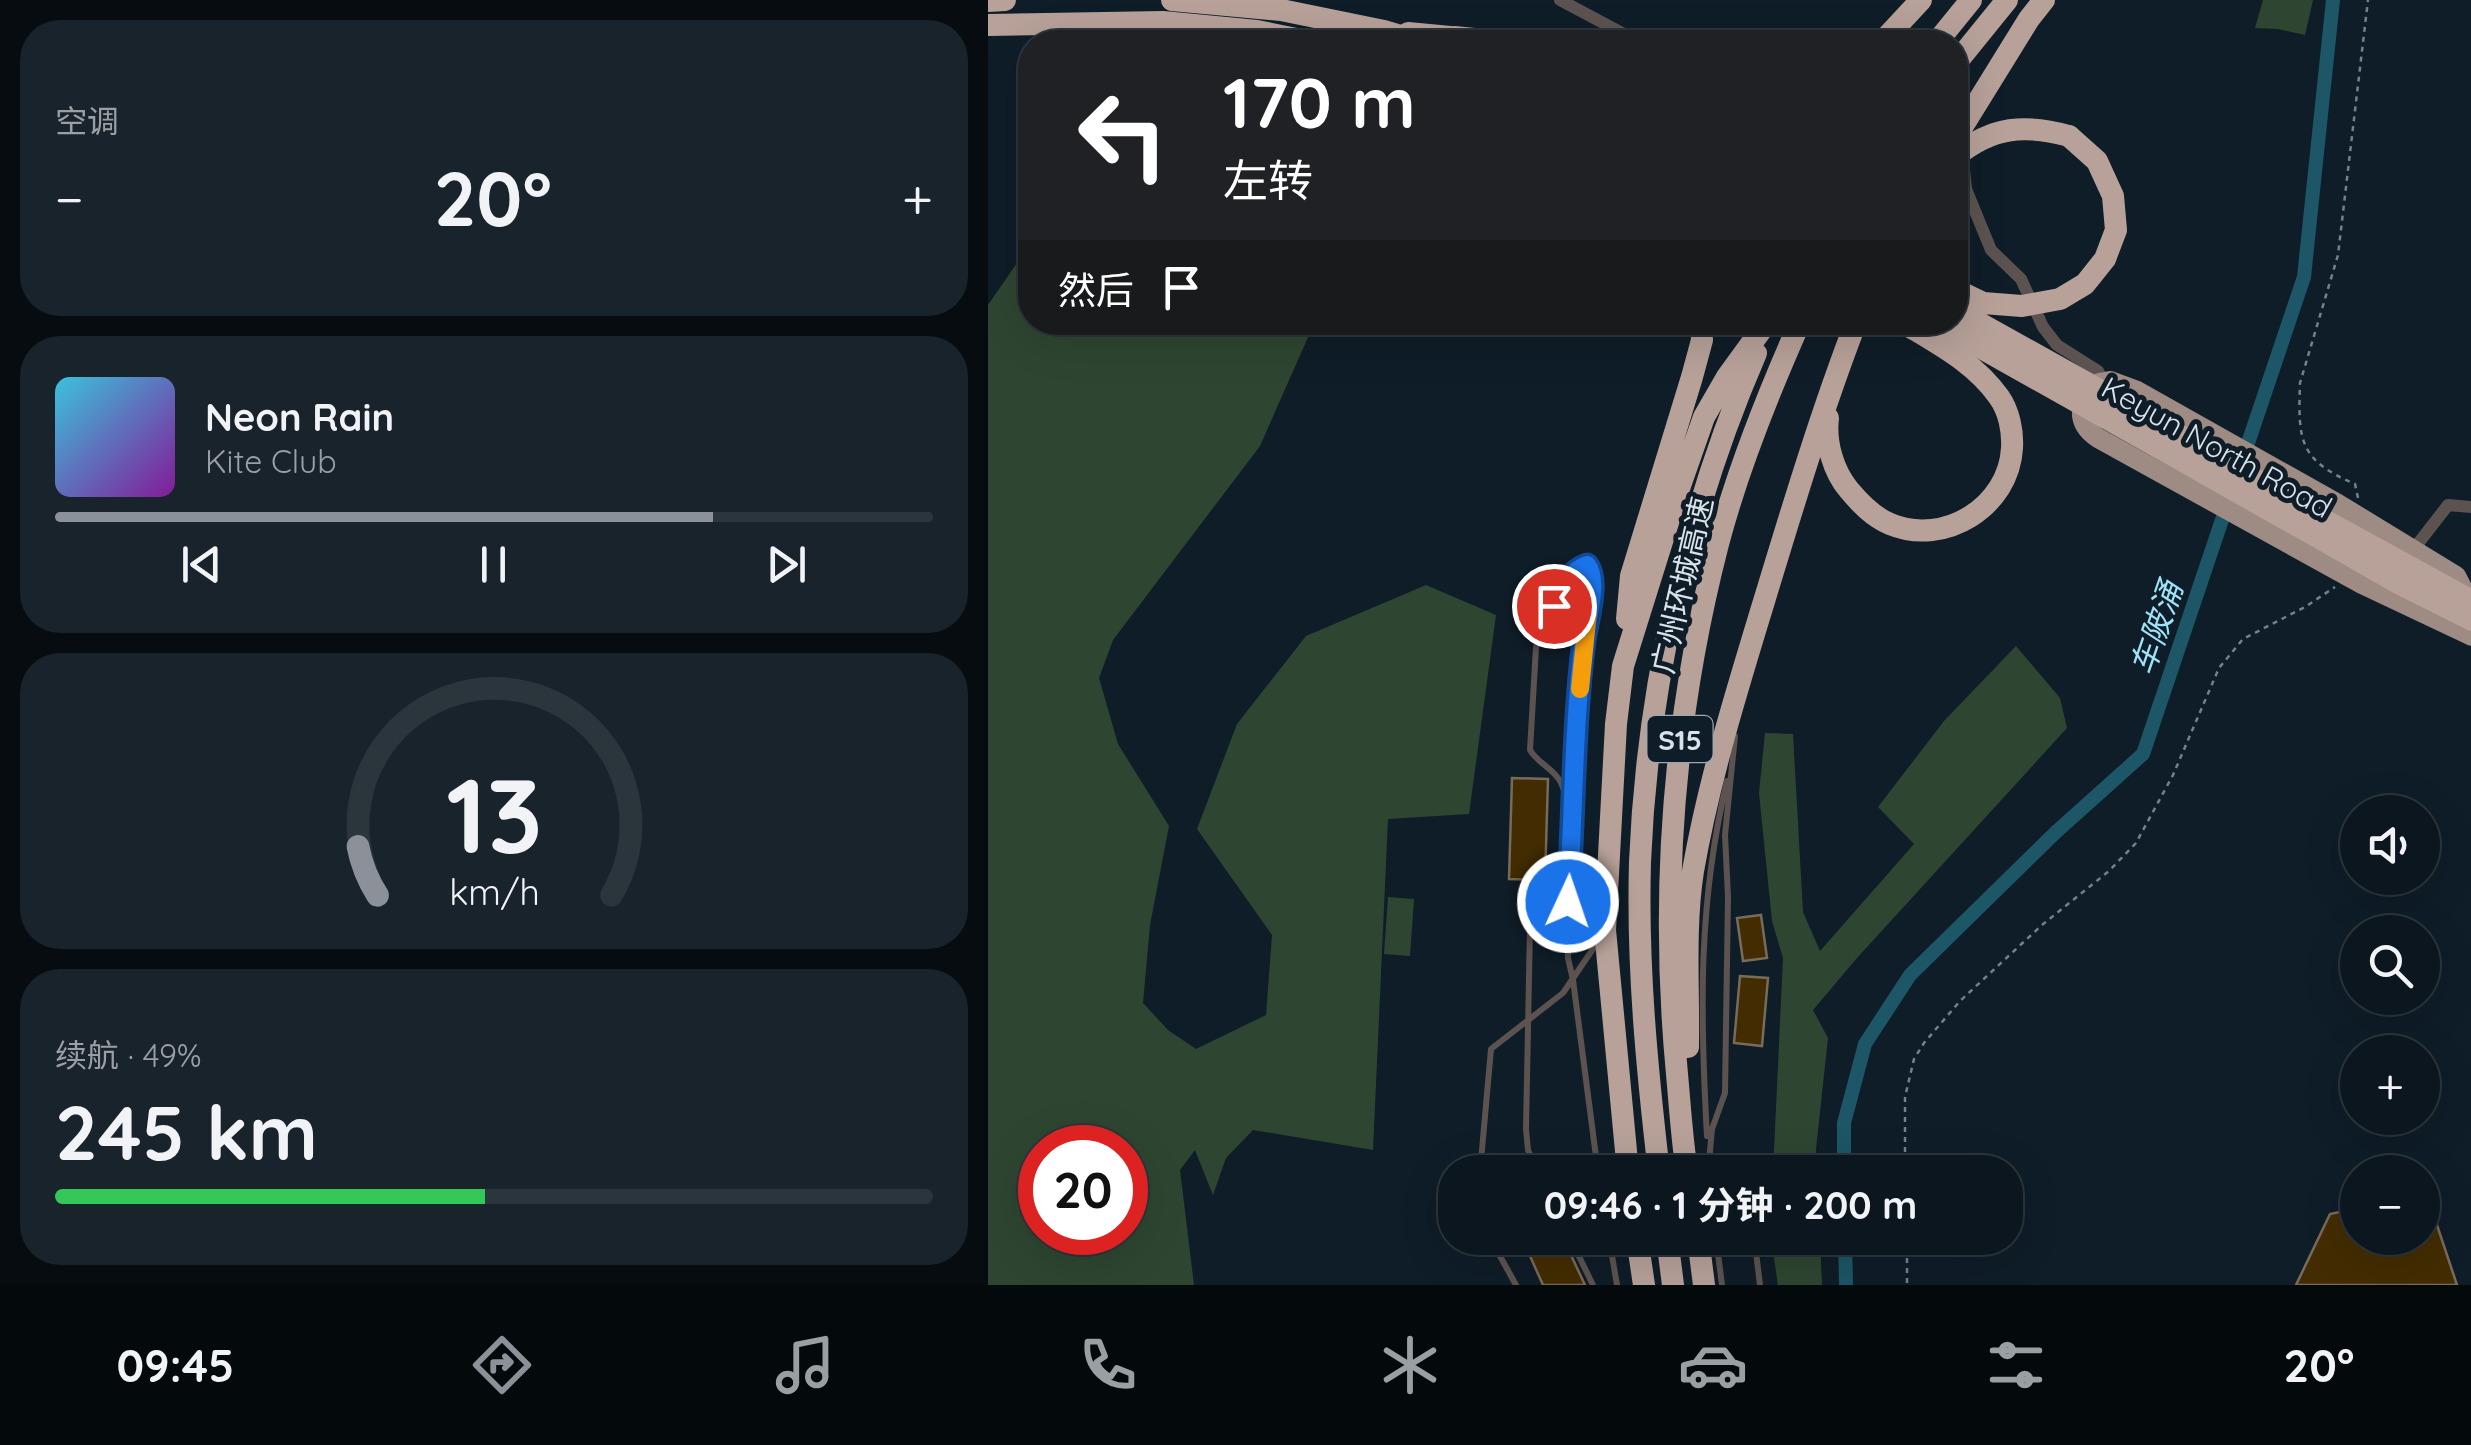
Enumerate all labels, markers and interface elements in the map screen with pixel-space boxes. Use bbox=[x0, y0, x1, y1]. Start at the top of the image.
text: 170 m bbox=[1223, 58, 1416, 146]
icon: left bbox=[1058, 70, 1188, 200]
text: 空调 bbox=[55, 101, 119, 141]
text: 20° bbox=[434, 151, 552, 245]
text: 左转 bbox=[1223, 152, 1313, 208]
text: − bbox=[55, 164, 84, 233]
text: + bbox=[902, 164, 933, 233]
icon: arrive bbox=[1154, 260, 1209, 315]
text: 然后 bbox=[1058, 266, 1134, 314]
street label: Keyun North Road bbox=[2095, 368, 2339, 526]
text: Neon Rain bbox=[205, 393, 394, 441]
text: Kite Club bbox=[205, 441, 337, 481]
street label: 广州环城高速 bbox=[1643, 493, 1721, 677]
icon: previous bbox=[174, 537, 229, 592]
icon: pause bbox=[466, 537, 521, 592]
icon: next bbox=[759, 537, 814, 592]
pin bbox=[1512, 564, 1597, 649]
water label: 车陂涌 bbox=[2121, 573, 2192, 680]
icon: arrive bbox=[1527, 579, 1582, 634]
road number: S15 bbox=[1648, 716, 1712, 762]
text: 13 bbox=[446, 749, 542, 879]
map controls bbox=[2340, 795, 2440, 1255]
button: sound bbox=[2340, 795, 2440, 895]
position arrow bbox=[1516, 850, 1620, 954]
text: km/h bbox=[449, 869, 539, 914]
button: search bbox=[2340, 915, 2440, 1015]
text: 续航 · 49% bbox=[55, 1035, 202, 1075]
button: + bbox=[2340, 1035, 2440, 1135]
text: 245 km bbox=[55, 1085, 318, 1179]
speed limit sign: 20 bbox=[1018, 1125, 1148, 1255]
button: − bbox=[2340, 1155, 2440, 1255]
text: 09:46 · 1 分钟 · 200 m bbox=[1544, 1181, 1917, 1229]
icon: directions bbox=[467, 1330, 537, 1400]
icon: music bbox=[770, 1330, 840, 1400]
icon: phone bbox=[1073, 1330, 1143, 1400]
icon: climate bbox=[1375, 1330, 1445, 1400]
icon: car bbox=[1678, 1330, 1748, 1400]
icon: filters bbox=[1981, 1330, 2051, 1400]
text: 09:45 bbox=[116, 1337, 234, 1393]
text: 20° bbox=[2284, 1337, 2355, 1393]

